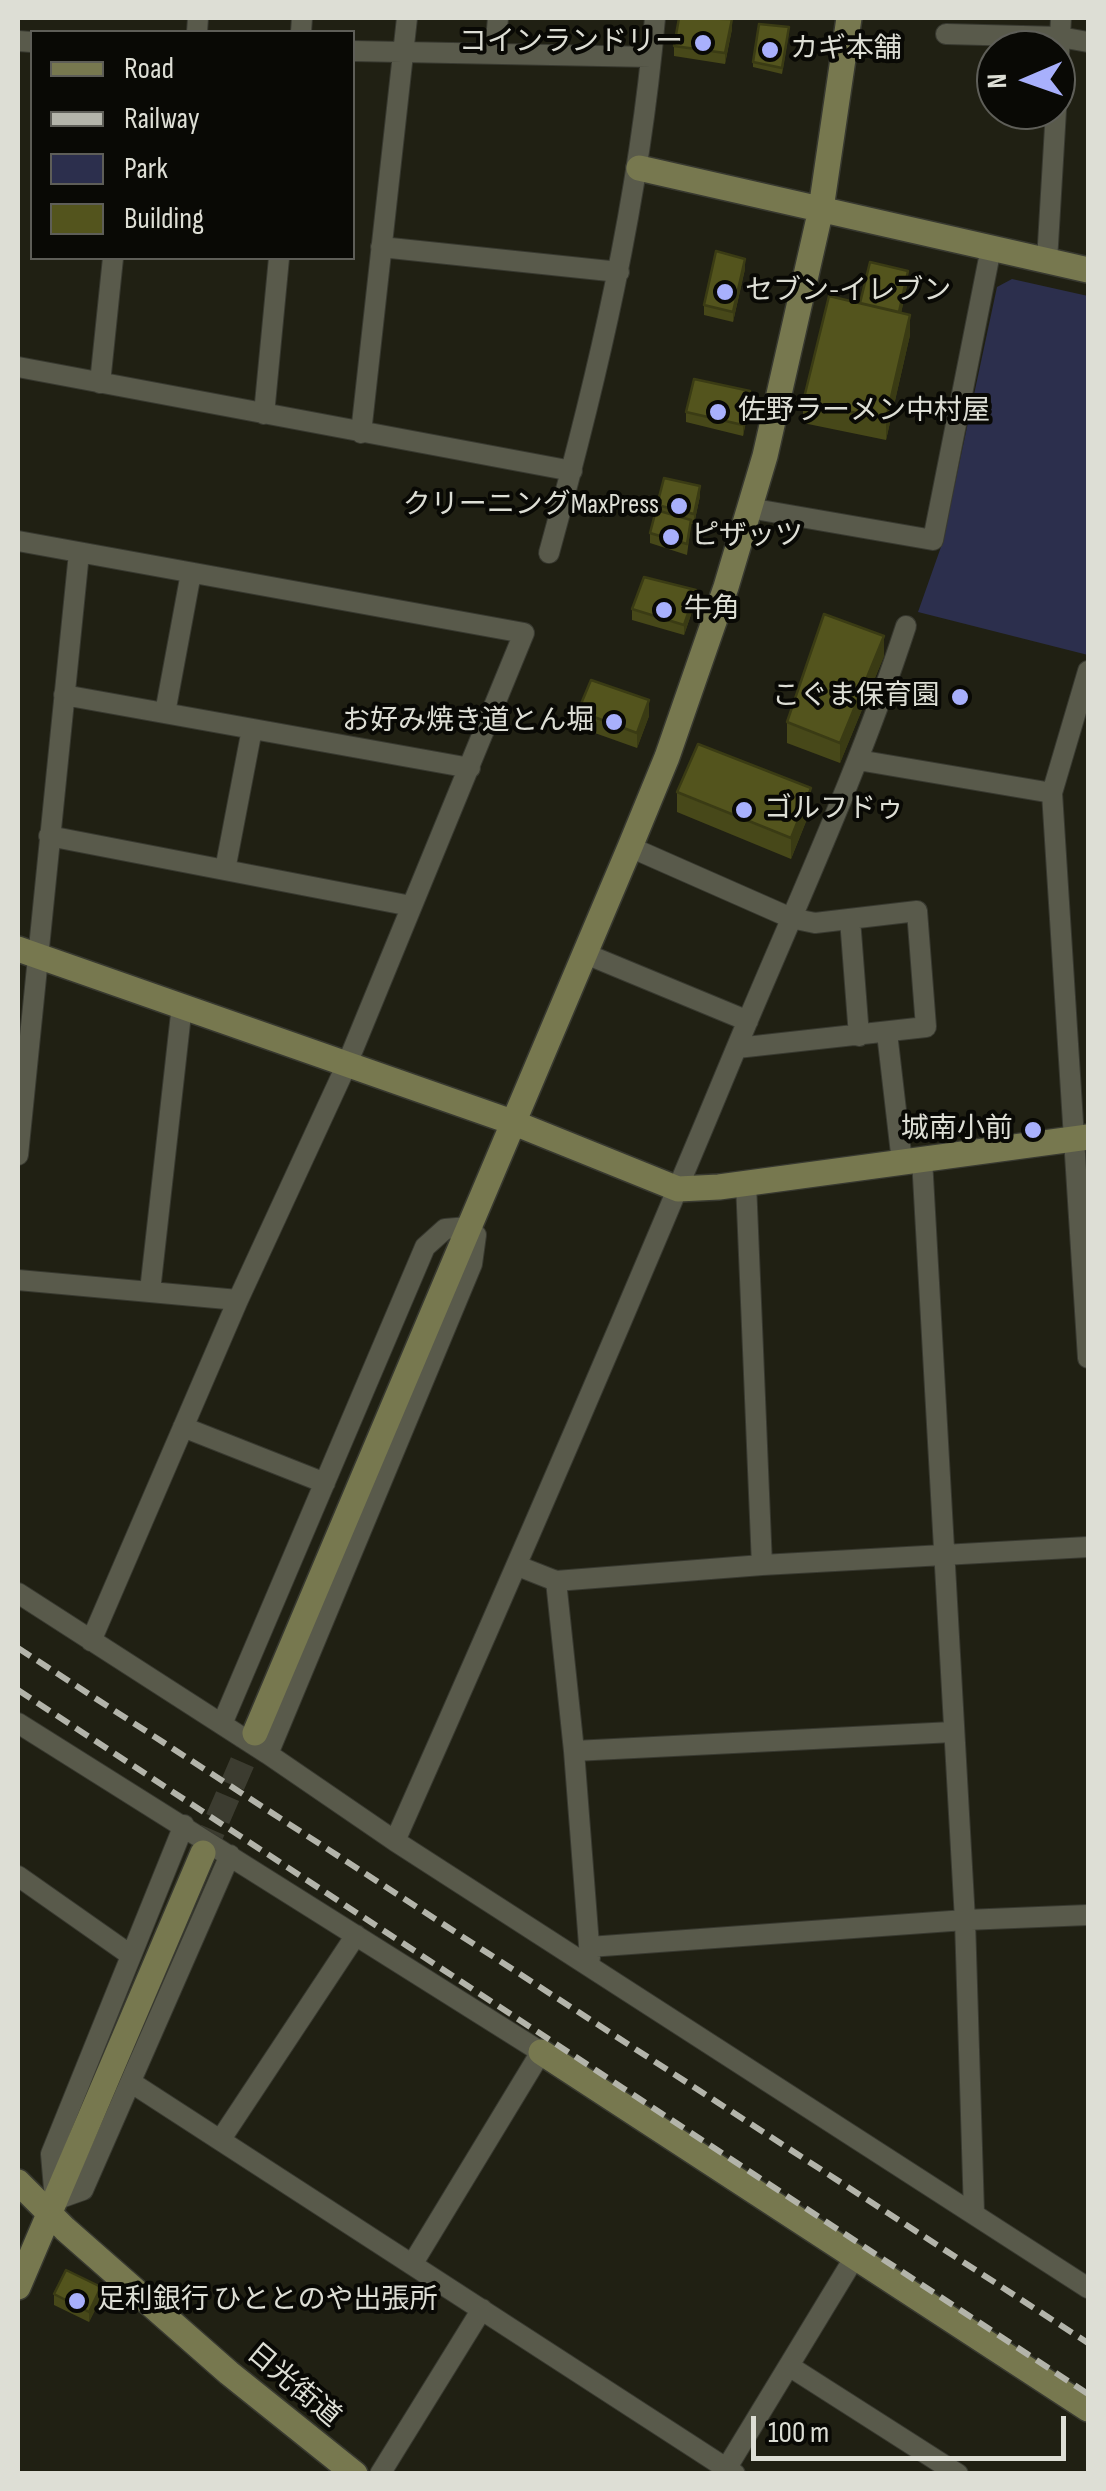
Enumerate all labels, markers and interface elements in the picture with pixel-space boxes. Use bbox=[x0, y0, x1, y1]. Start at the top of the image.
place label: コインランドリー bbox=[459, 26, 683, 60]
legend bbox=[30, 30, 355, 260]
north arrow bbox=[976, 30, 1076, 130]
marker: コインランドリー bbox=[692, 32, 714, 54]
place label: カギ本舗 bbox=[790, 33, 902, 67]
marker: カギ本舗 bbox=[759, 39, 781, 61]
text: Road bbox=[124, 51, 174, 87]
text: N bbox=[981, 73, 1014, 89]
text: Railway bbox=[124, 101, 200, 137]
text: Park bbox=[124, 151, 168, 187]
text: Building bbox=[124, 201, 204, 237]
place label: セブン-イレブン bbox=[745, 275, 951, 309]
marker: セブン-イレブン bbox=[714, 281, 736, 303]
place label: 佐野ラーメン中村屋 bbox=[738, 395, 990, 429]
marker: 佐野ラーメン中村屋 bbox=[707, 401, 729, 423]
place label: クリーニングMaxPress bbox=[403, 489, 659, 523]
marker: クリーニングMaxPress bbox=[668, 495, 690, 517]
place label: ピザッツ bbox=[691, 520, 803, 554]
marker: ピザッツ bbox=[660, 526, 682, 548]
place label: 牛角 bbox=[684, 593, 740, 627]
marker: 牛角 bbox=[653, 599, 675, 621]
place label: こぐま保育園 bbox=[772, 680, 940, 714]
marker: こぐま保育園 bbox=[949, 686, 971, 708]
place label: お好み焼き道とん堀 bbox=[342, 705, 594, 739]
marker: お好み焼き道とん堀 bbox=[603, 711, 625, 733]
place label: ゴルフドゥ bbox=[764, 793, 904, 827]
marker: ゴルフドゥ bbox=[733, 799, 755, 821]
place label: 城南小前 bbox=[901, 1113, 1013, 1147]
marker: 城南小前 bbox=[1022, 1119, 1044, 1141]
place label: 足利銀行 ひととのや出張所 bbox=[97, 2284, 437, 2318]
marker: 足利銀行 ひととのや出張所 bbox=[66, 2290, 88, 2312]
street label: 日光街道 bbox=[239, 2337, 347, 2435]
scale bar bbox=[756, 2396, 1071, 2458]
text: 100 m bbox=[768, 2415, 829, 2451]

